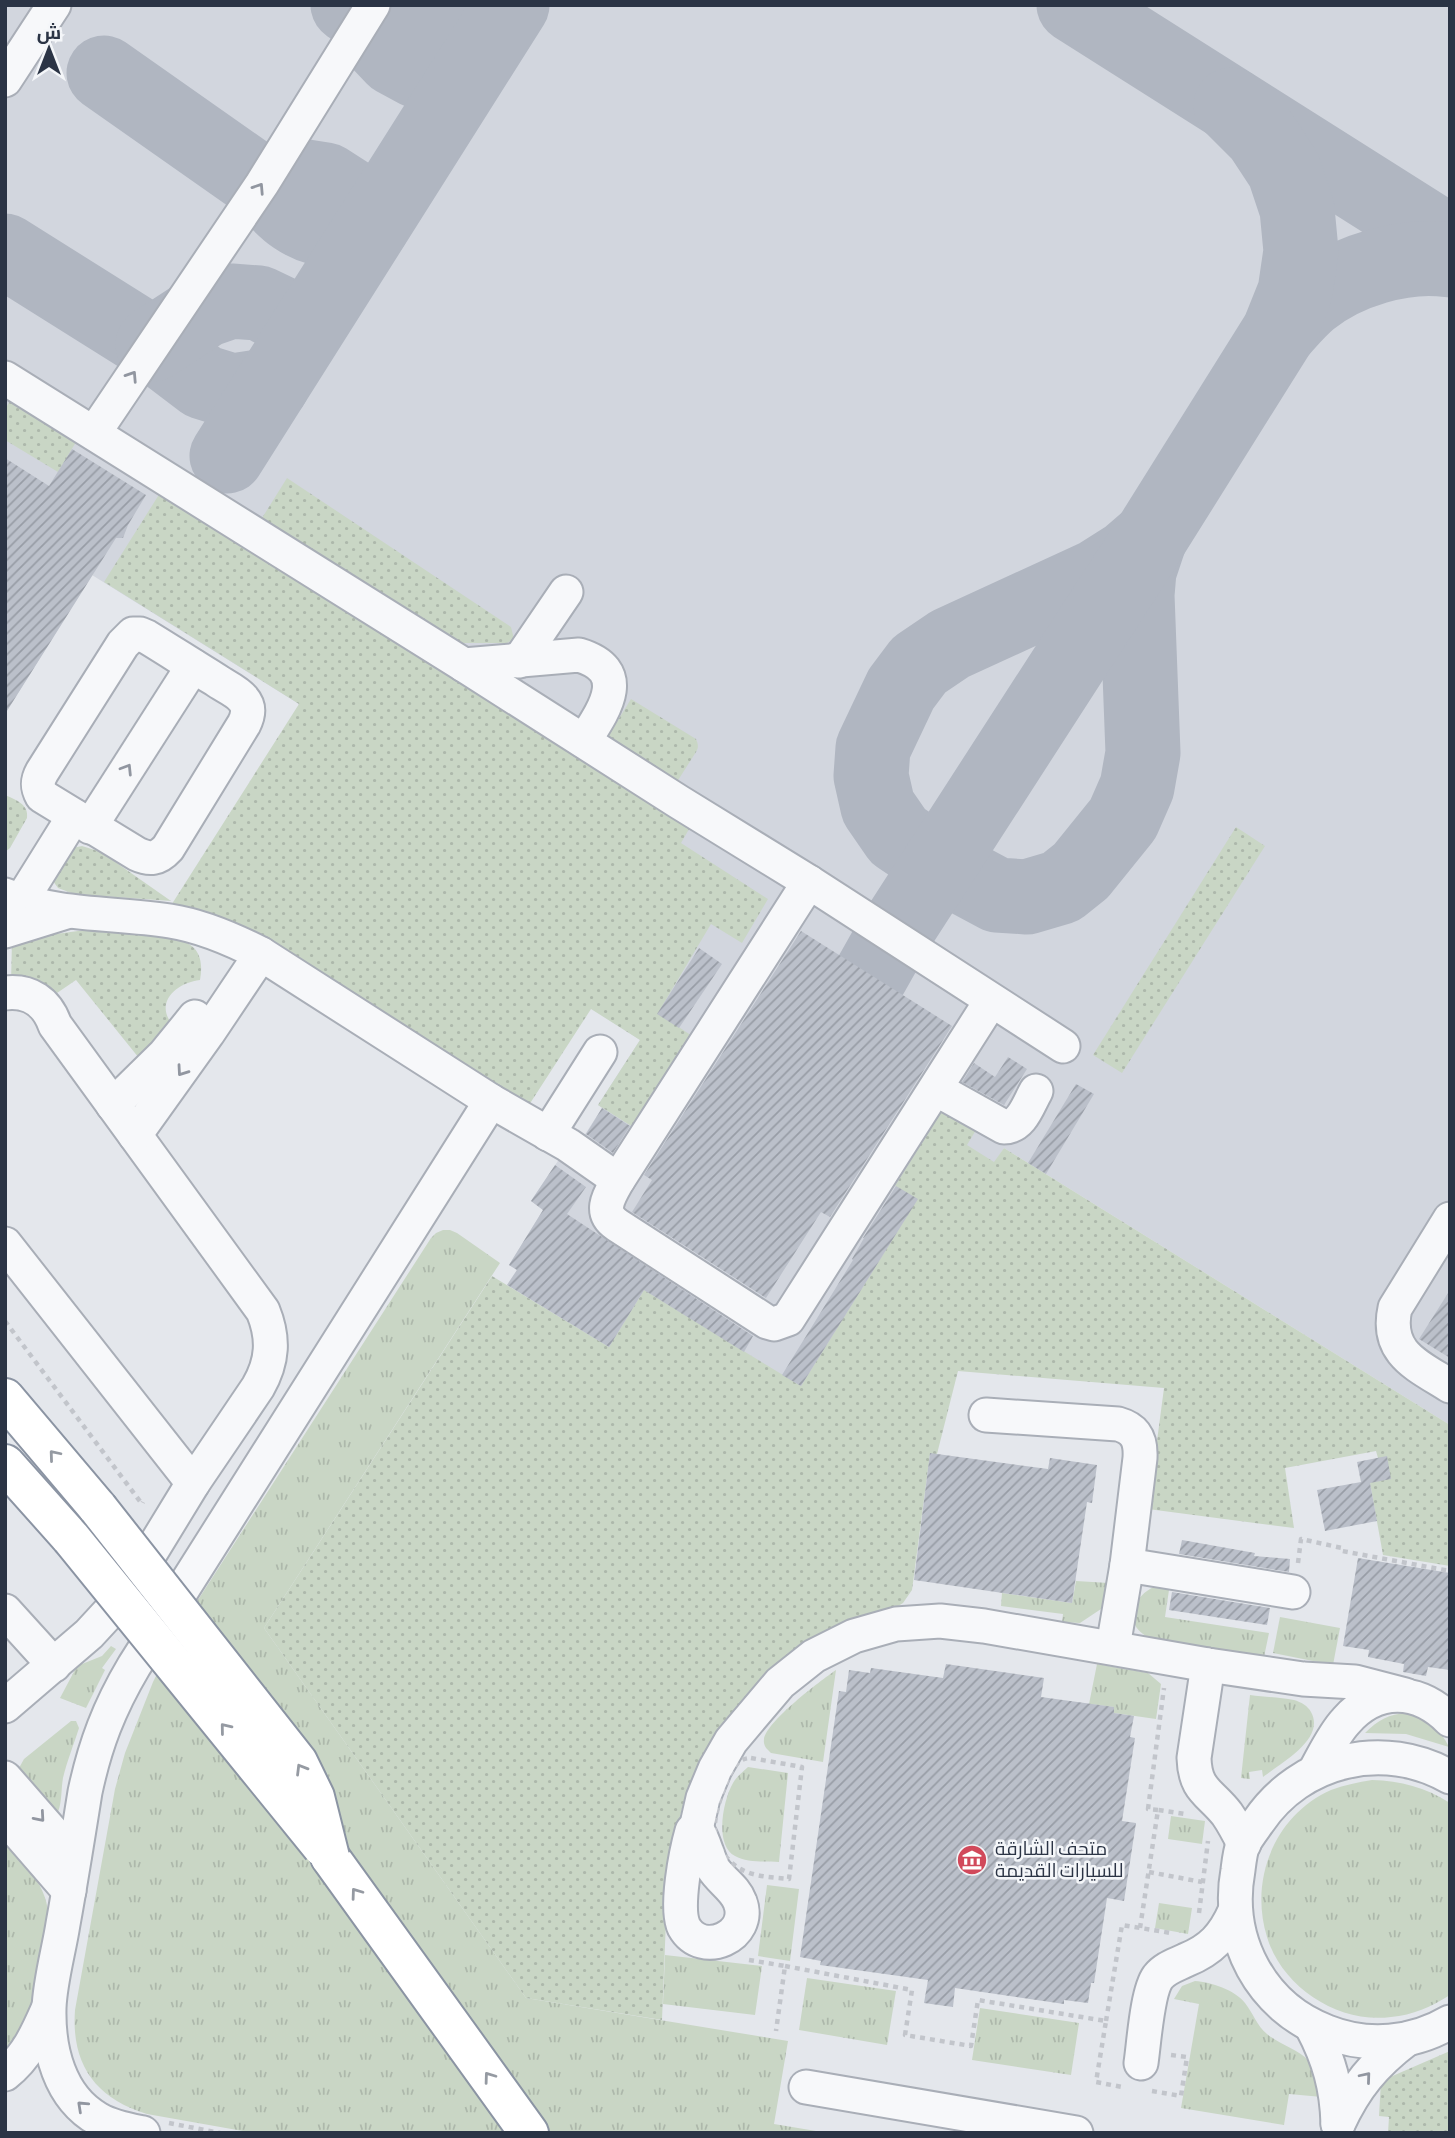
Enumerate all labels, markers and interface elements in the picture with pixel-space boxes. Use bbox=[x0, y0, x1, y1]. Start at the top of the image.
north arrow bbox=[14, 14, 84, 84]
text: ش bbox=[37, 23, 61, 44]
one-way arrow bbox=[251, 182, 264, 195]
one-way arrow bbox=[124, 371, 136, 384]
one-way arrow bbox=[119, 764, 132, 777]
one-way arrow bbox=[178, 1063, 190, 1076]
one-way arrow bbox=[49, 1451, 62, 1463]
one-way arrow bbox=[221, 1723, 233, 1736]
one-way arrow bbox=[297, 1764, 310, 1777]
one-way arrow bbox=[32, 1809, 44, 1822]
place label: متحف الشارقة للسيارات القديمة bbox=[995, 1839, 1123, 1882]
museum icon: متحف الشارقة للسيارات القديمة bbox=[955, 1843, 989, 1877]
one-way arrow bbox=[352, 1888, 364, 1901]
one-way arrow bbox=[485, 2072, 497, 2085]
one-way arrow bbox=[1358, 2072, 1371, 2084]
one-way arrow bbox=[77, 2101, 90, 2114]

